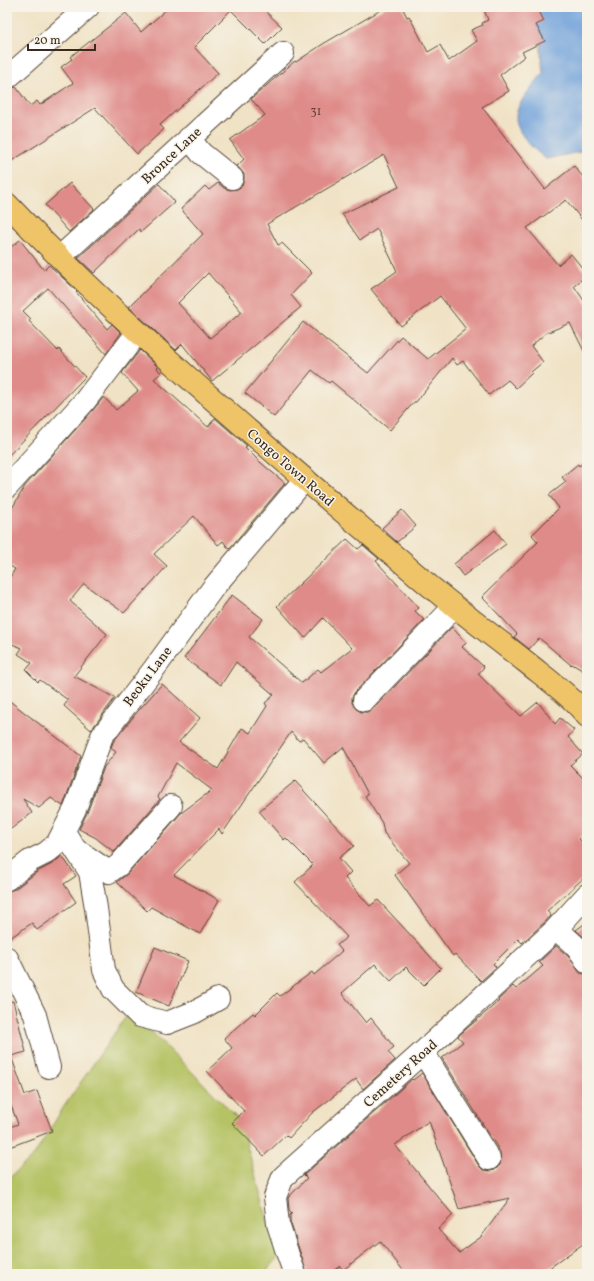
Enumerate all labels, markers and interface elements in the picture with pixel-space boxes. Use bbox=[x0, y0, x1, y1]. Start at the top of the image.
scale bar bbox=[28, 26, 95, 52]
text: 20 m bbox=[34, 33, 61, 49]
house number: 31 bbox=[311, 104, 321, 120]
street label: Bronce Lane bbox=[138, 123, 207, 189]
street label: Congo Town Road bbox=[242, 425, 338, 511]
street label: Beoku Lane bbox=[119, 643, 177, 711]
street label: Cemetery Road bbox=[360, 1036, 442, 1113]

